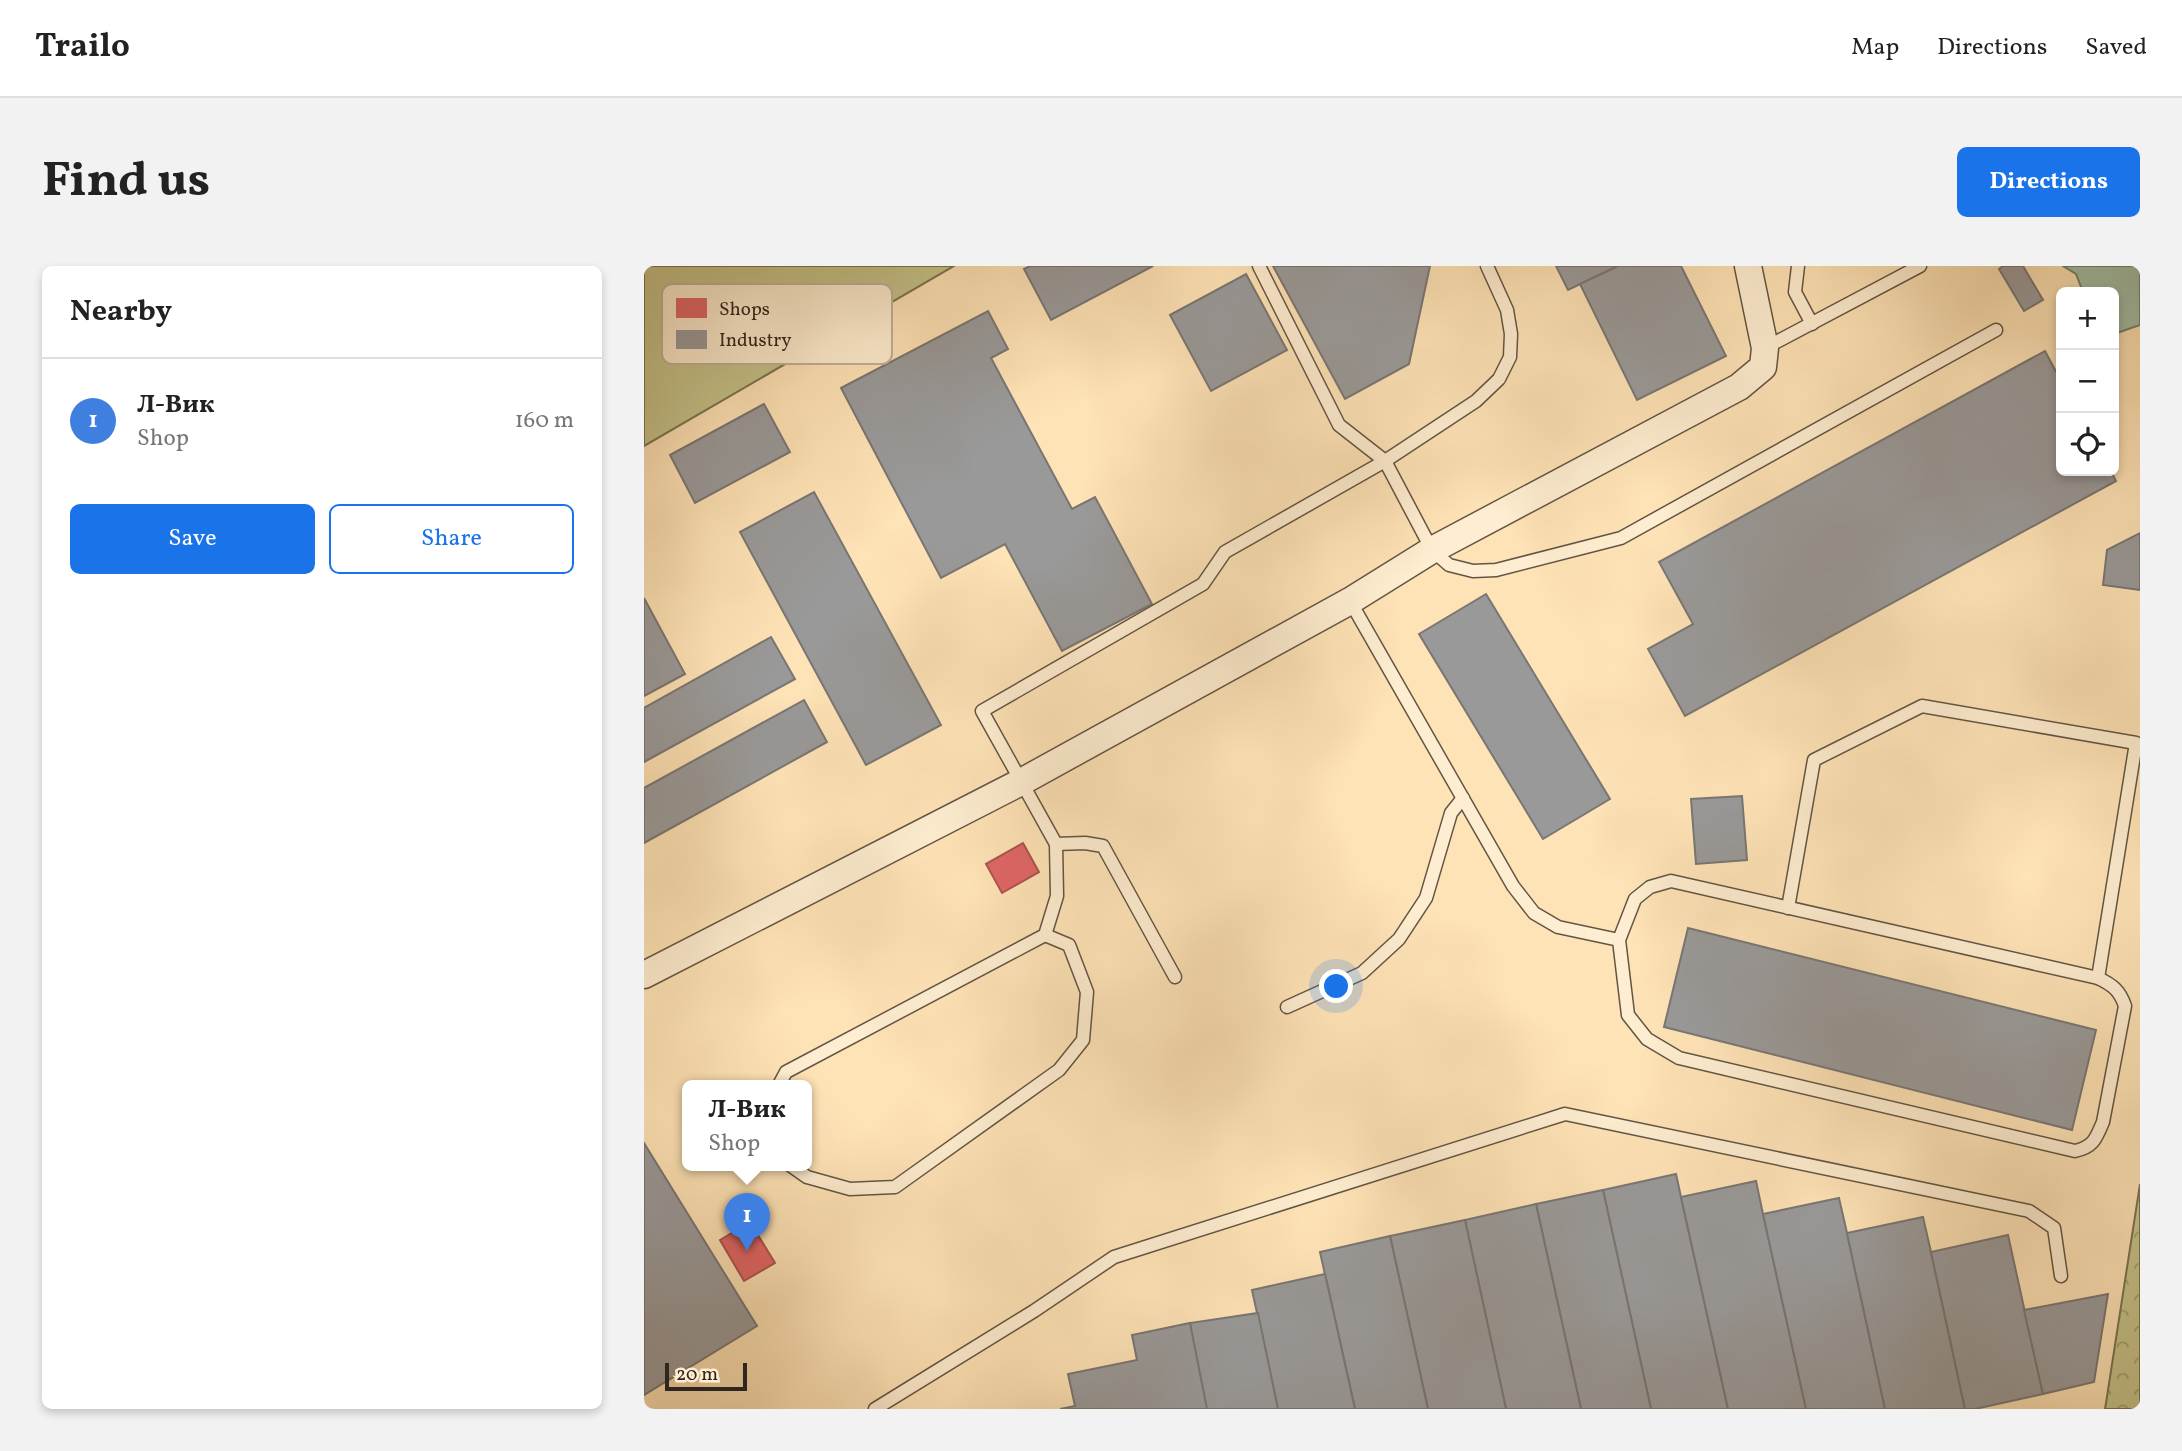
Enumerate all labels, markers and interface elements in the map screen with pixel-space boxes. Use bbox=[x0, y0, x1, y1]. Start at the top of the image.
text: Trailo bbox=[35, 25, 130, 71]
text: Map bbox=[1851, 31, 1899, 65]
text: Directions bbox=[1937, 31, 2047, 65]
text: Saved bbox=[2085, 31, 2147, 65]
button: Directions bbox=[1957, 147, 2140, 217]
text: Find us bbox=[42, 148, 210, 217]
legend bbox=[662, 284, 892, 364]
map controls bbox=[2056, 287, 2119, 476]
button: + bbox=[2056, 287, 2119, 350]
text: Nearby bbox=[70, 291, 172, 333]
text: Shops bbox=[719, 297, 770, 323]
text: Industry bbox=[719, 328, 792, 354]
button: − bbox=[2056, 350, 2119, 413]
text: Л-Вик bbox=[137, 387, 215, 423]
text: 1 bbox=[88, 405, 98, 437]
text: 160 m bbox=[515, 405, 574, 437]
button: locate bbox=[2056, 413, 2119, 476]
text: Shop bbox=[137, 423, 189, 455]
button: Save bbox=[70, 504, 315, 574]
button: Share bbox=[329, 504, 574, 574]
your location bbox=[1319, 969, 1353, 1003]
popup bbox=[682, 1080, 812, 1171]
text: Л-Вик bbox=[708, 1092, 786, 1128]
text: Shop bbox=[708, 1128, 760, 1160]
pin: 1 bbox=[724, 1193, 770, 1251]
scale bar bbox=[665, 1360, 747, 1392]
text: 20 m bbox=[676, 1362, 718, 1388]

